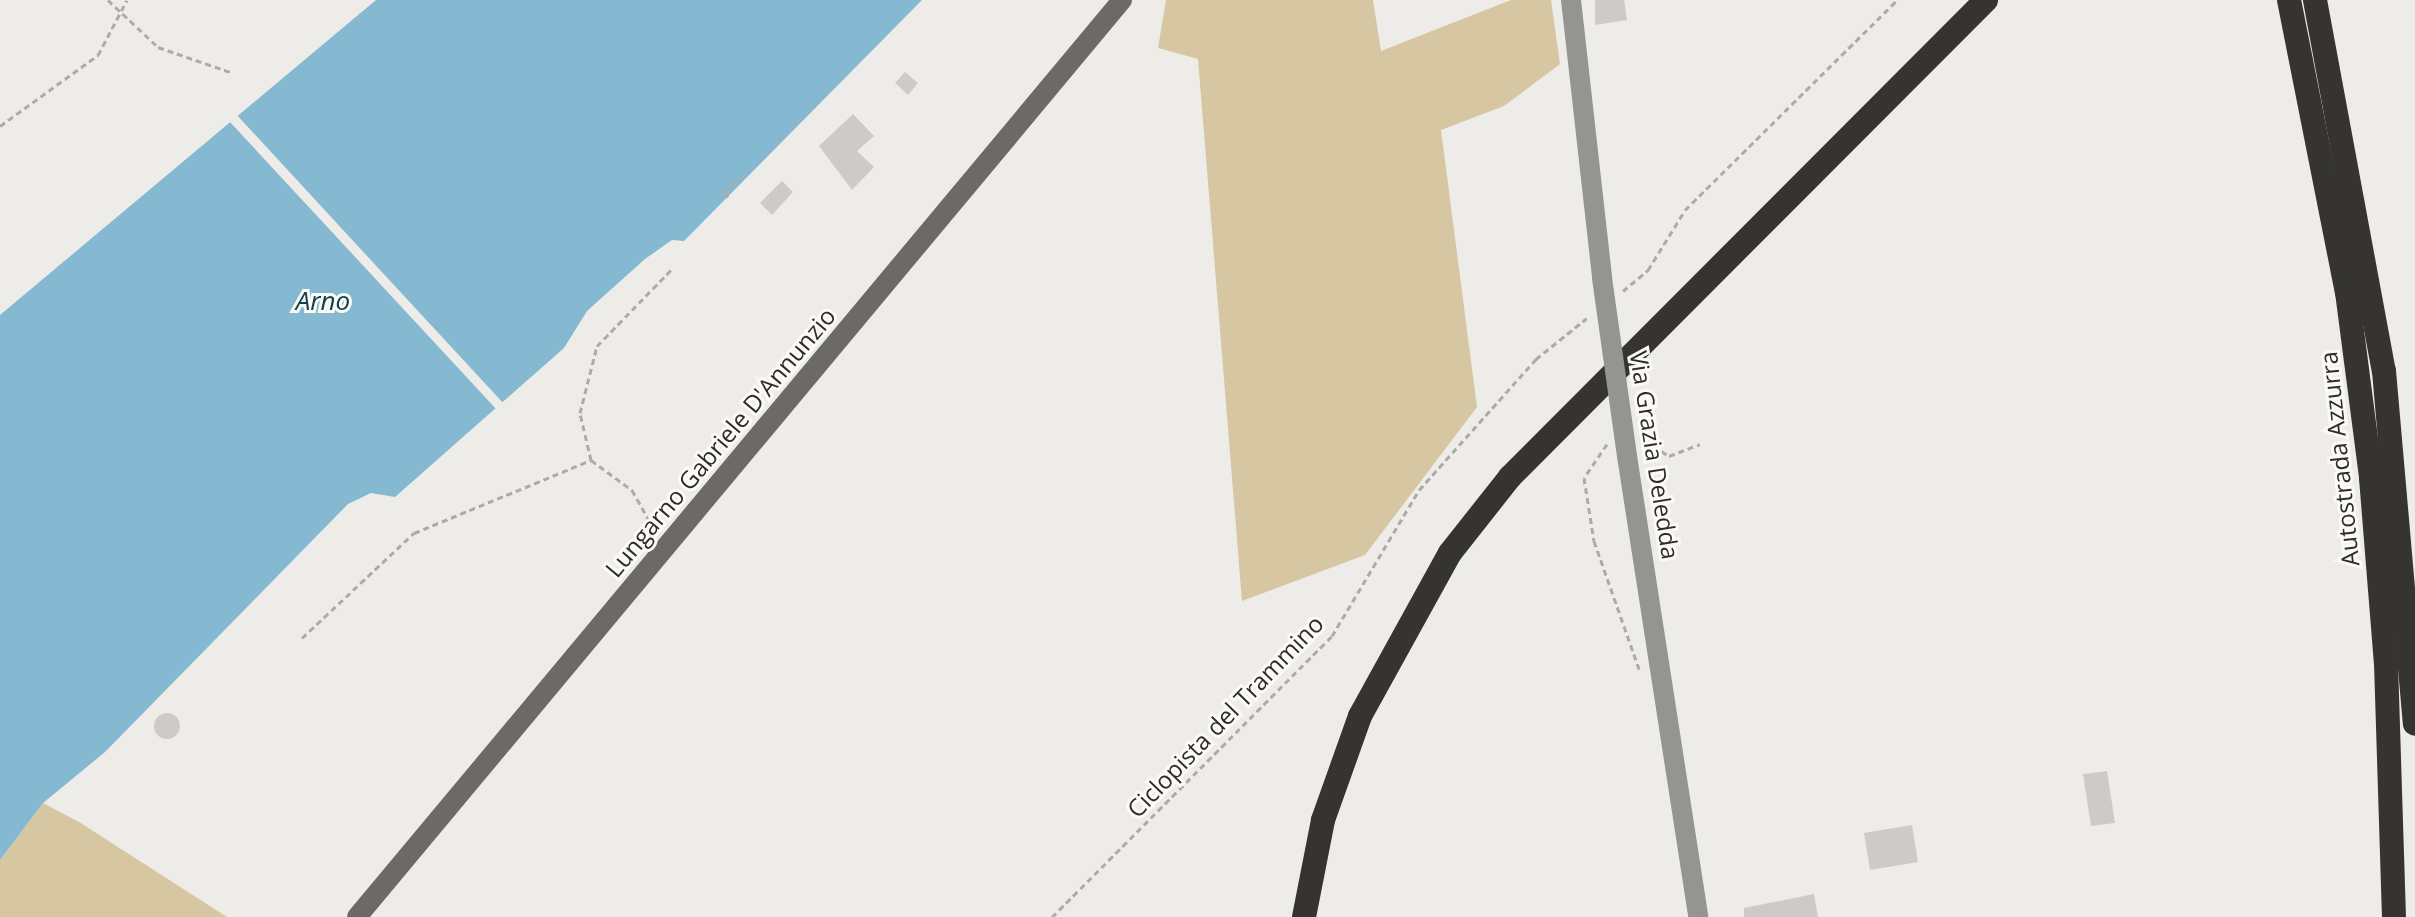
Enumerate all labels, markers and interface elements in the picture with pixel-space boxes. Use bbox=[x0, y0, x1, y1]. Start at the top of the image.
water label: Arno bbox=[296, 285, 350, 317]
street label: Lungarno Gabriele D'Annunzio bbox=[599, 302, 841, 582]
street label: Via Grazia Deledda bbox=[1624, 349, 1686, 561]
street label: Autostrada Azzurra bbox=[2313, 350, 2365, 568]
street label: Ciclopista del Trammino bbox=[1121, 609, 1329, 823]

